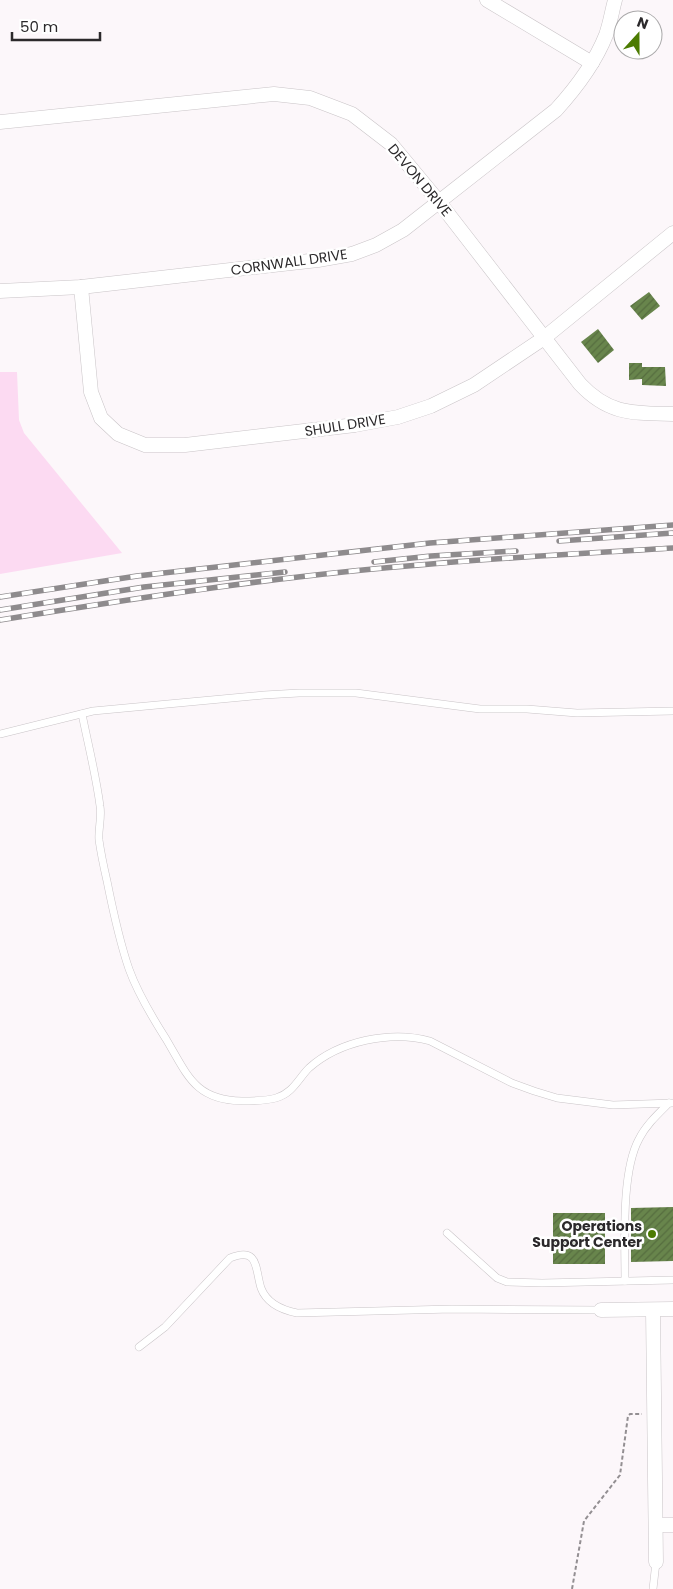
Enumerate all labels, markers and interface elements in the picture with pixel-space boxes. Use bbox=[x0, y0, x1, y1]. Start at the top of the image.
scale bar bbox=[12, 10, 100, 42]
north arrow bbox=[613, 10, 663, 60]
text: N bbox=[634, 12, 651, 34]
text: 50 m bbox=[20, 16, 58, 37]
street label: DEVON DRIVE bbox=[384, 139, 456, 221]
street label: CORNWALL DRIVE bbox=[229, 244, 349, 280]
street label: SHULL DRIVE bbox=[303, 409, 387, 441]
place label: Operations Support Center bbox=[532, 1216, 642, 1252]
marker: Operations Support Center bbox=[646, 1228, 658, 1240]

